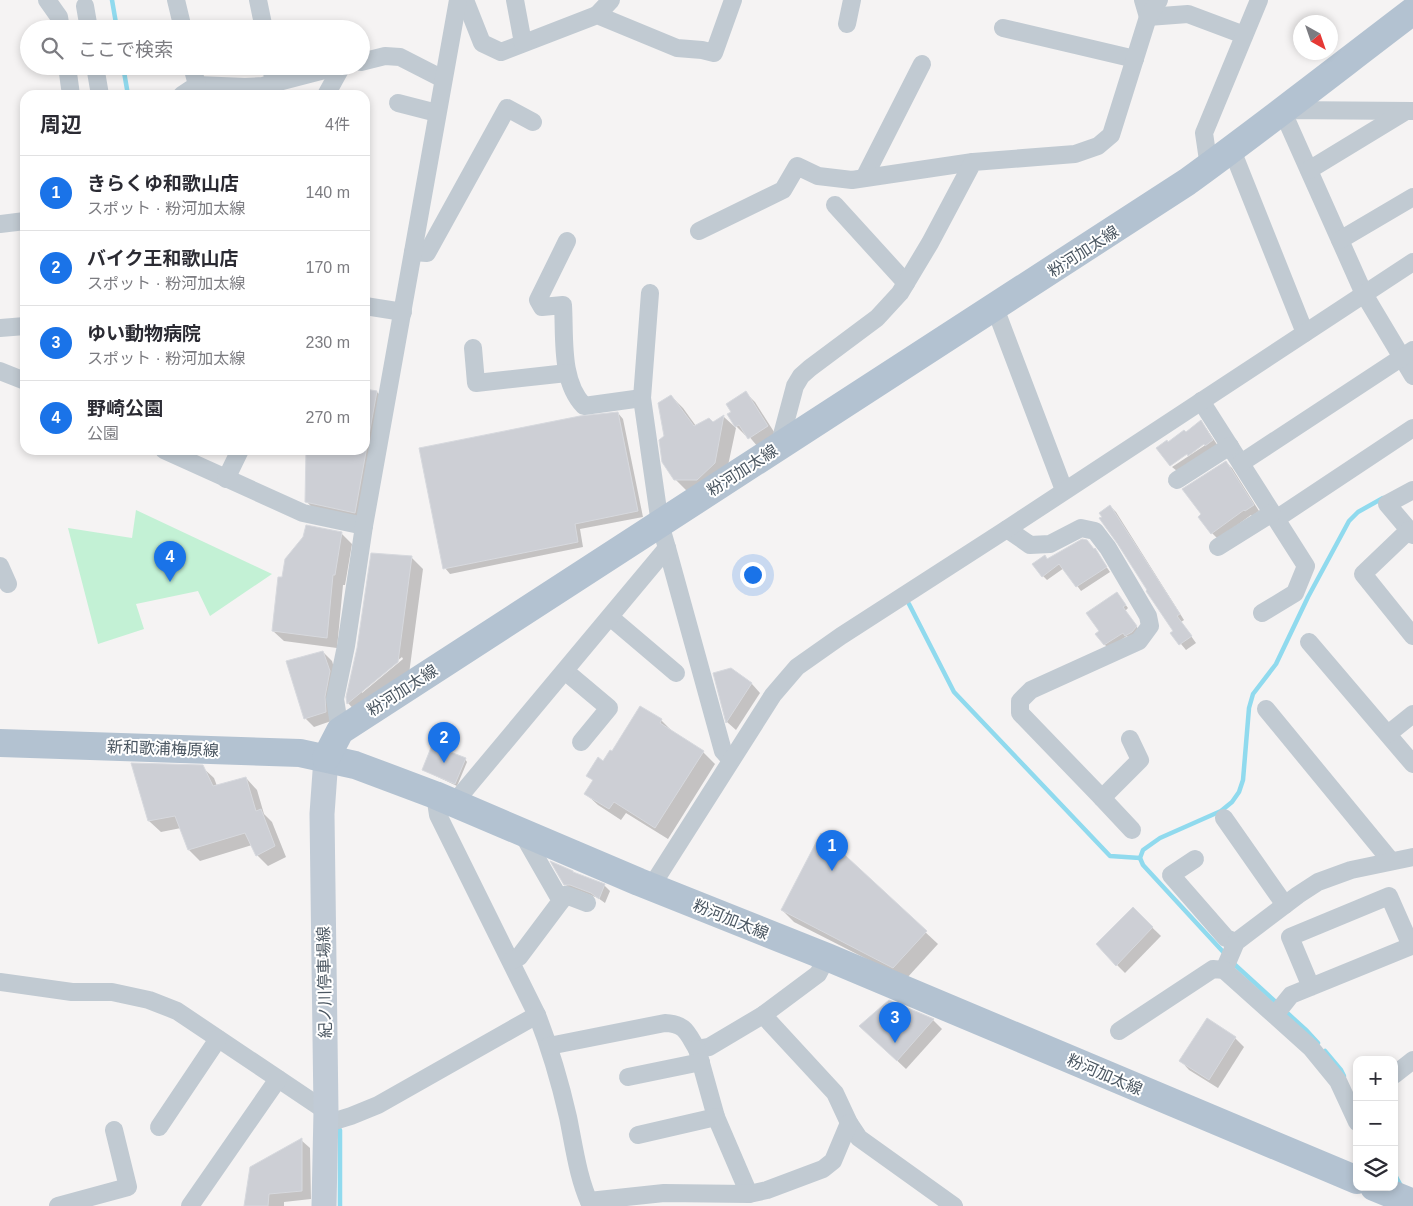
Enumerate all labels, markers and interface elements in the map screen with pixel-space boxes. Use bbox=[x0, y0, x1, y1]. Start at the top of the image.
north arrow bbox=[1293, 15, 1338, 60]
search box bbox=[20, 20, 370, 75]
icon: search bbox=[38, 34, 66, 62]
text: ここで検索 bbox=[78, 39, 173, 60]
text: 周辺 bbox=[40, 113, 82, 136]
text: 4件 bbox=[325, 116, 350, 133]
text: きらくゆ和歌山店 bbox=[87, 173, 239, 194]
text: 1 bbox=[52, 184, 60, 201]
text: 140 m bbox=[306, 184, 350, 201]
text: スポット · 粉河加太線 bbox=[87, 200, 245, 217]
street label: 粉河加太線 bbox=[1045, 223, 1121, 280]
text: バイク王和歌山店 bbox=[87, 248, 239, 269]
text: 2 bbox=[52, 259, 60, 276]
text: 170 m bbox=[306, 259, 350, 276]
text: スポット · 粉河加太線 bbox=[87, 275, 245, 292]
text: ゆい動物病院 bbox=[87, 323, 201, 344]
text: 3 bbox=[52, 334, 60, 351]
text: 230 m bbox=[306, 334, 350, 351]
text: スポット · 粉河加太線 bbox=[87, 350, 245, 367]
text: 野崎公園 bbox=[87, 398, 163, 419]
text: 4 bbox=[52, 409, 60, 426]
text: 270 m bbox=[306, 409, 350, 426]
text: 公園 bbox=[87, 425, 119, 442]
street label: 粉河加太線 bbox=[704, 442, 780, 499]
pin: 4 bbox=[154, 541, 186, 582]
your location bbox=[740, 562, 766, 588]
street label: 粉河加太線 bbox=[364, 662, 440, 719]
pin: 2 bbox=[428, 722, 460, 763]
street label: 新和歌浦梅原線 bbox=[107, 738, 219, 759]
pin: 1 bbox=[816, 830, 848, 871]
street label: 粉河加太線 bbox=[691, 897, 771, 942]
street label: 紀ノ川停車場線 bbox=[315, 926, 334, 1038]
pin: 3 bbox=[879, 1002, 911, 1043]
street label: 粉河加太線 bbox=[1065, 1051, 1145, 1098]
map controls bbox=[1353, 1056, 1398, 1191]
button: + bbox=[1353, 1056, 1398, 1101]
button: − bbox=[1353, 1101, 1398, 1146]
button: layers bbox=[1353, 1146, 1398, 1191]

